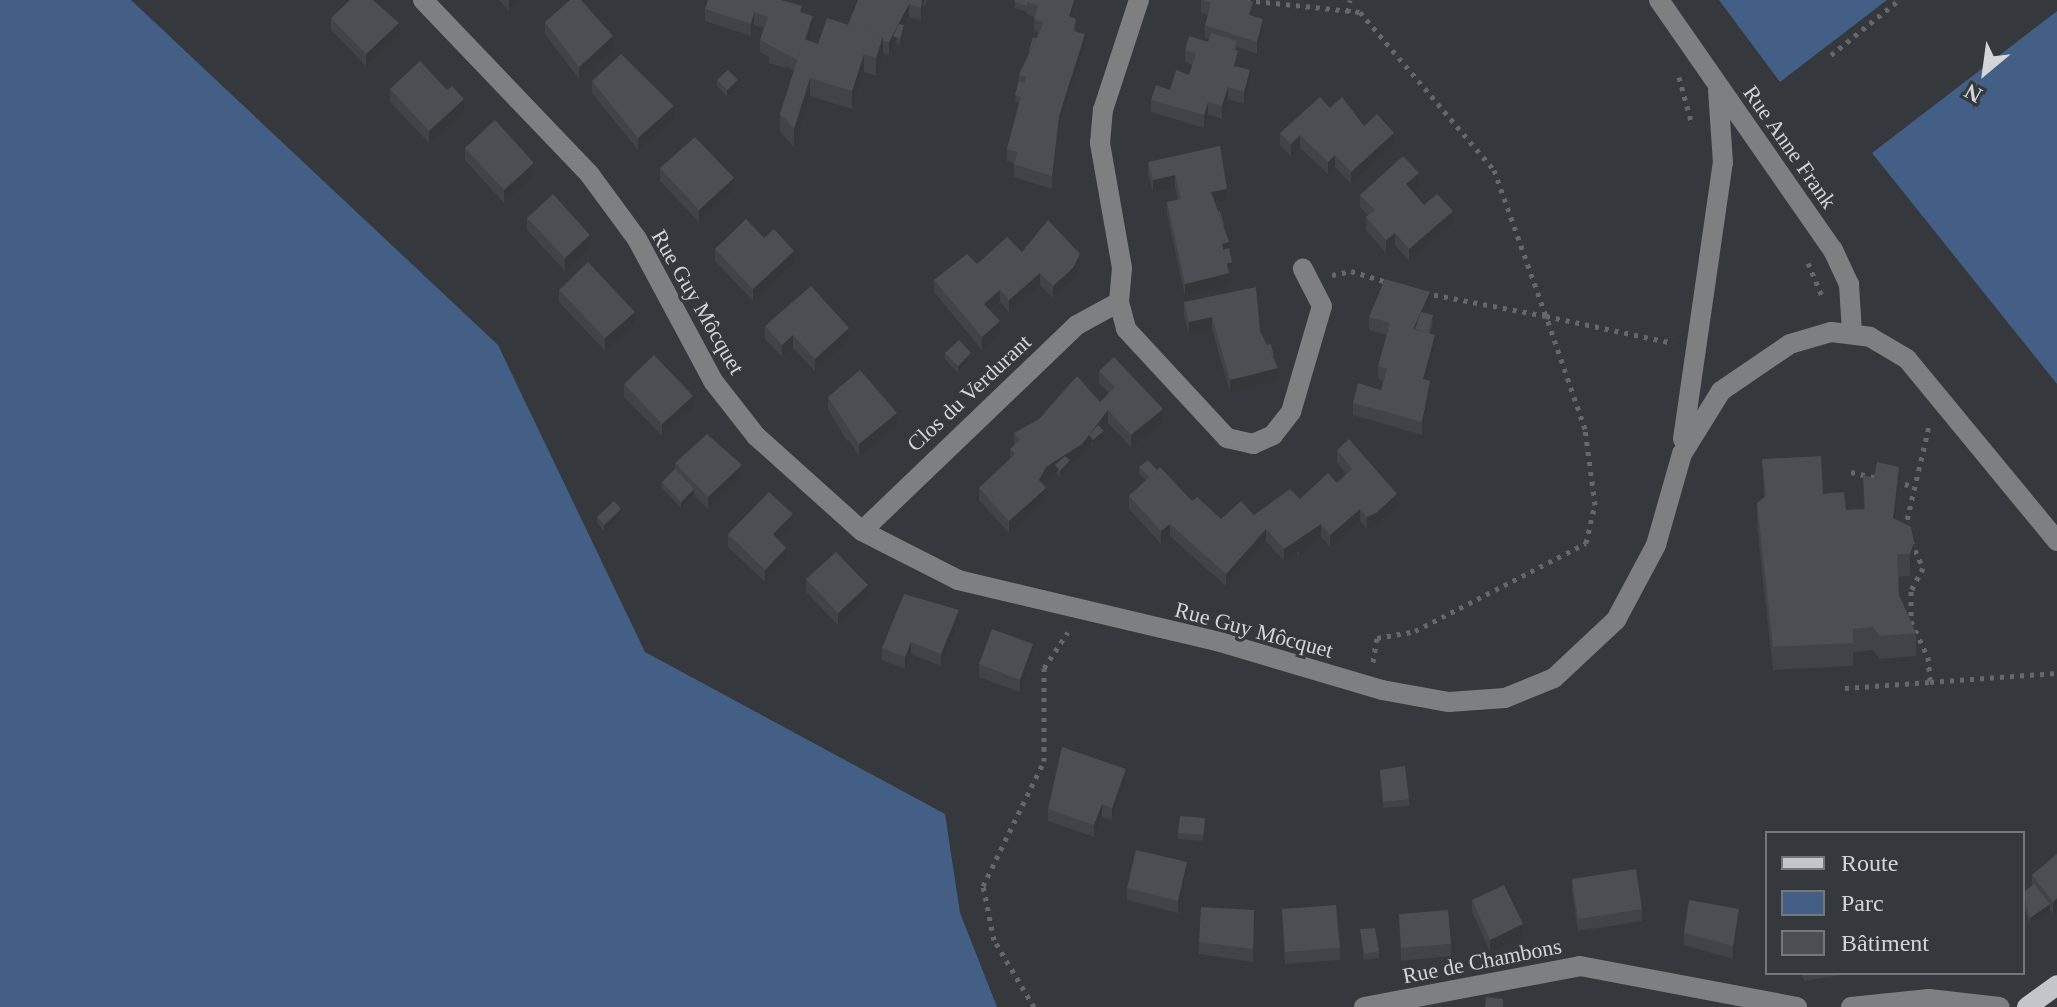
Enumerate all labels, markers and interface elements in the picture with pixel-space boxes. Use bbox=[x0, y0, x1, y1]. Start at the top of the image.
north arrow bbox=[1945, 32, 2025, 112]
text: N bbox=[1960, 79, 1986, 108]
street label: Rue Anne Frank bbox=[1737, 80, 1843, 214]
street label: Rue Guy Môcquet bbox=[646, 225, 750, 379]
street label: Clos du Verdurant bbox=[901, 329, 1037, 457]
street label: Rue Guy Môcquet bbox=[1172, 596, 1336, 664]
legend bbox=[1765, 831, 2025, 975]
text: Route bbox=[1841, 850, 1898, 876]
text: Parc bbox=[1841, 890, 1884, 916]
text: Bâtiment bbox=[1841, 930, 1929, 956]
street label: Rue de Chambons bbox=[1400, 933, 1564, 989]

